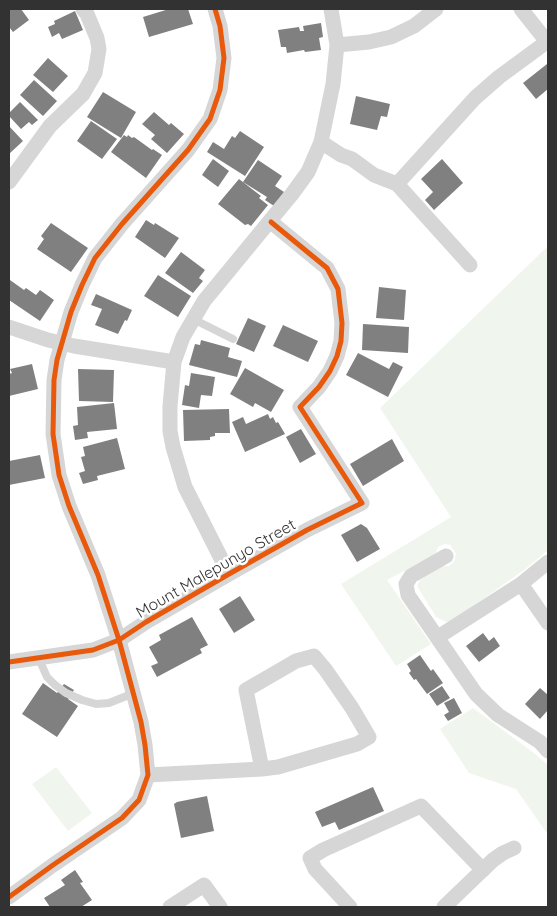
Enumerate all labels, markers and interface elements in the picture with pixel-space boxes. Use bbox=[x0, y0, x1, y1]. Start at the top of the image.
street label: Mount Malepunyo Street bbox=[133, 515, 299, 623]

